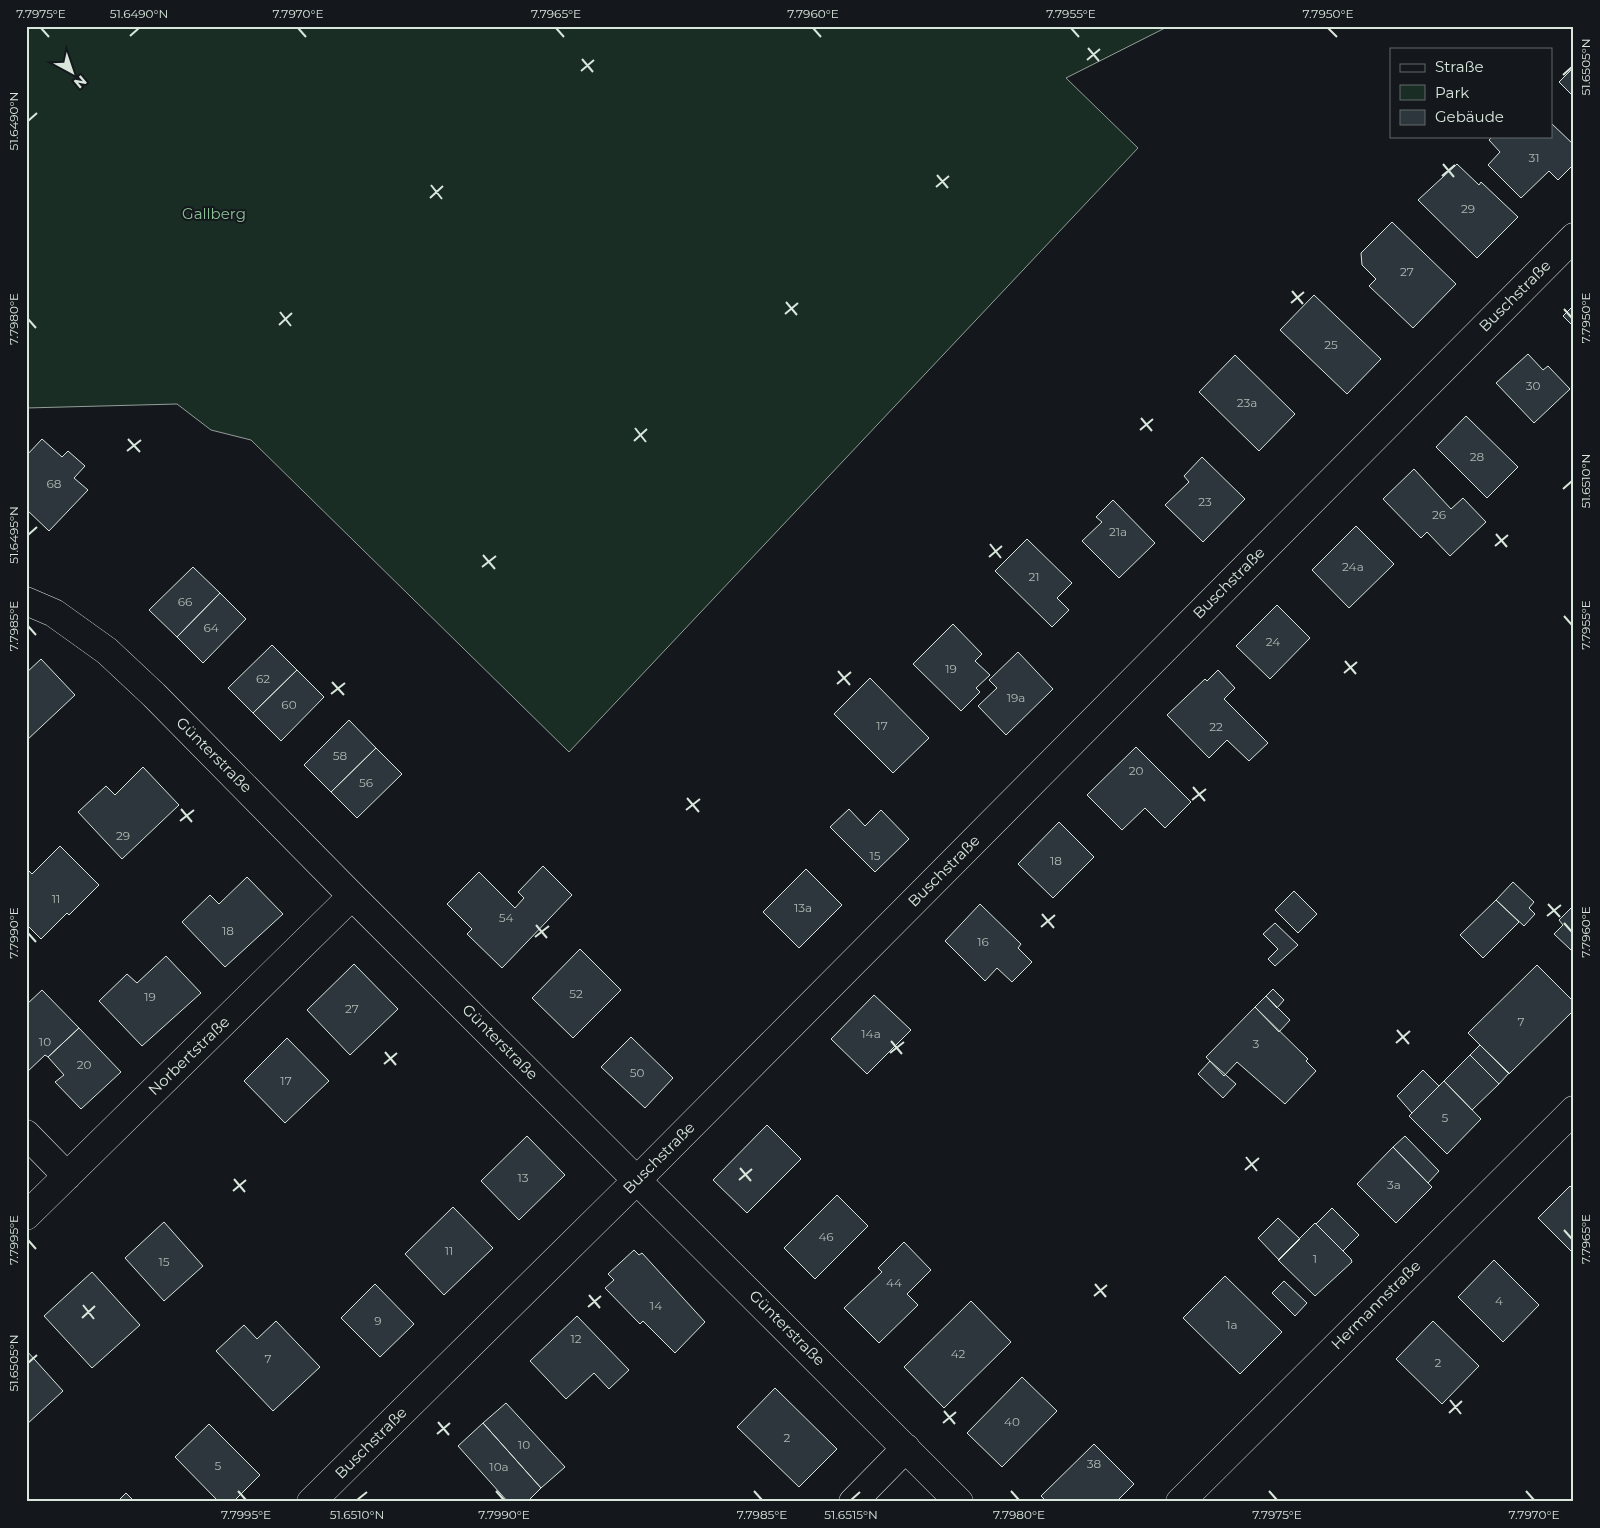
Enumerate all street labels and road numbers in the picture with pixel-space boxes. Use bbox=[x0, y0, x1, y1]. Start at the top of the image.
street label: Buschstraße bbox=[1475, 256, 1555, 336]
street label: Buschstraße bbox=[1189, 543, 1269, 623]
street label: Günterstraße bbox=[172, 713, 256, 797]
street label: Buschstraße bbox=[904, 831, 984, 911]
street label: Günterstraße bbox=[458, 1000, 542, 1084]
street label: Norbertstraße bbox=[144, 1012, 233, 1099]
street label: Buschstraße bbox=[619, 1118, 699, 1198]
street label: Hermannstraße bbox=[1327, 1256, 1424, 1353]
street label: Günterstraße bbox=[745, 1286, 829, 1370]
street label: Buschstraße bbox=[331, 1403, 411, 1483]

